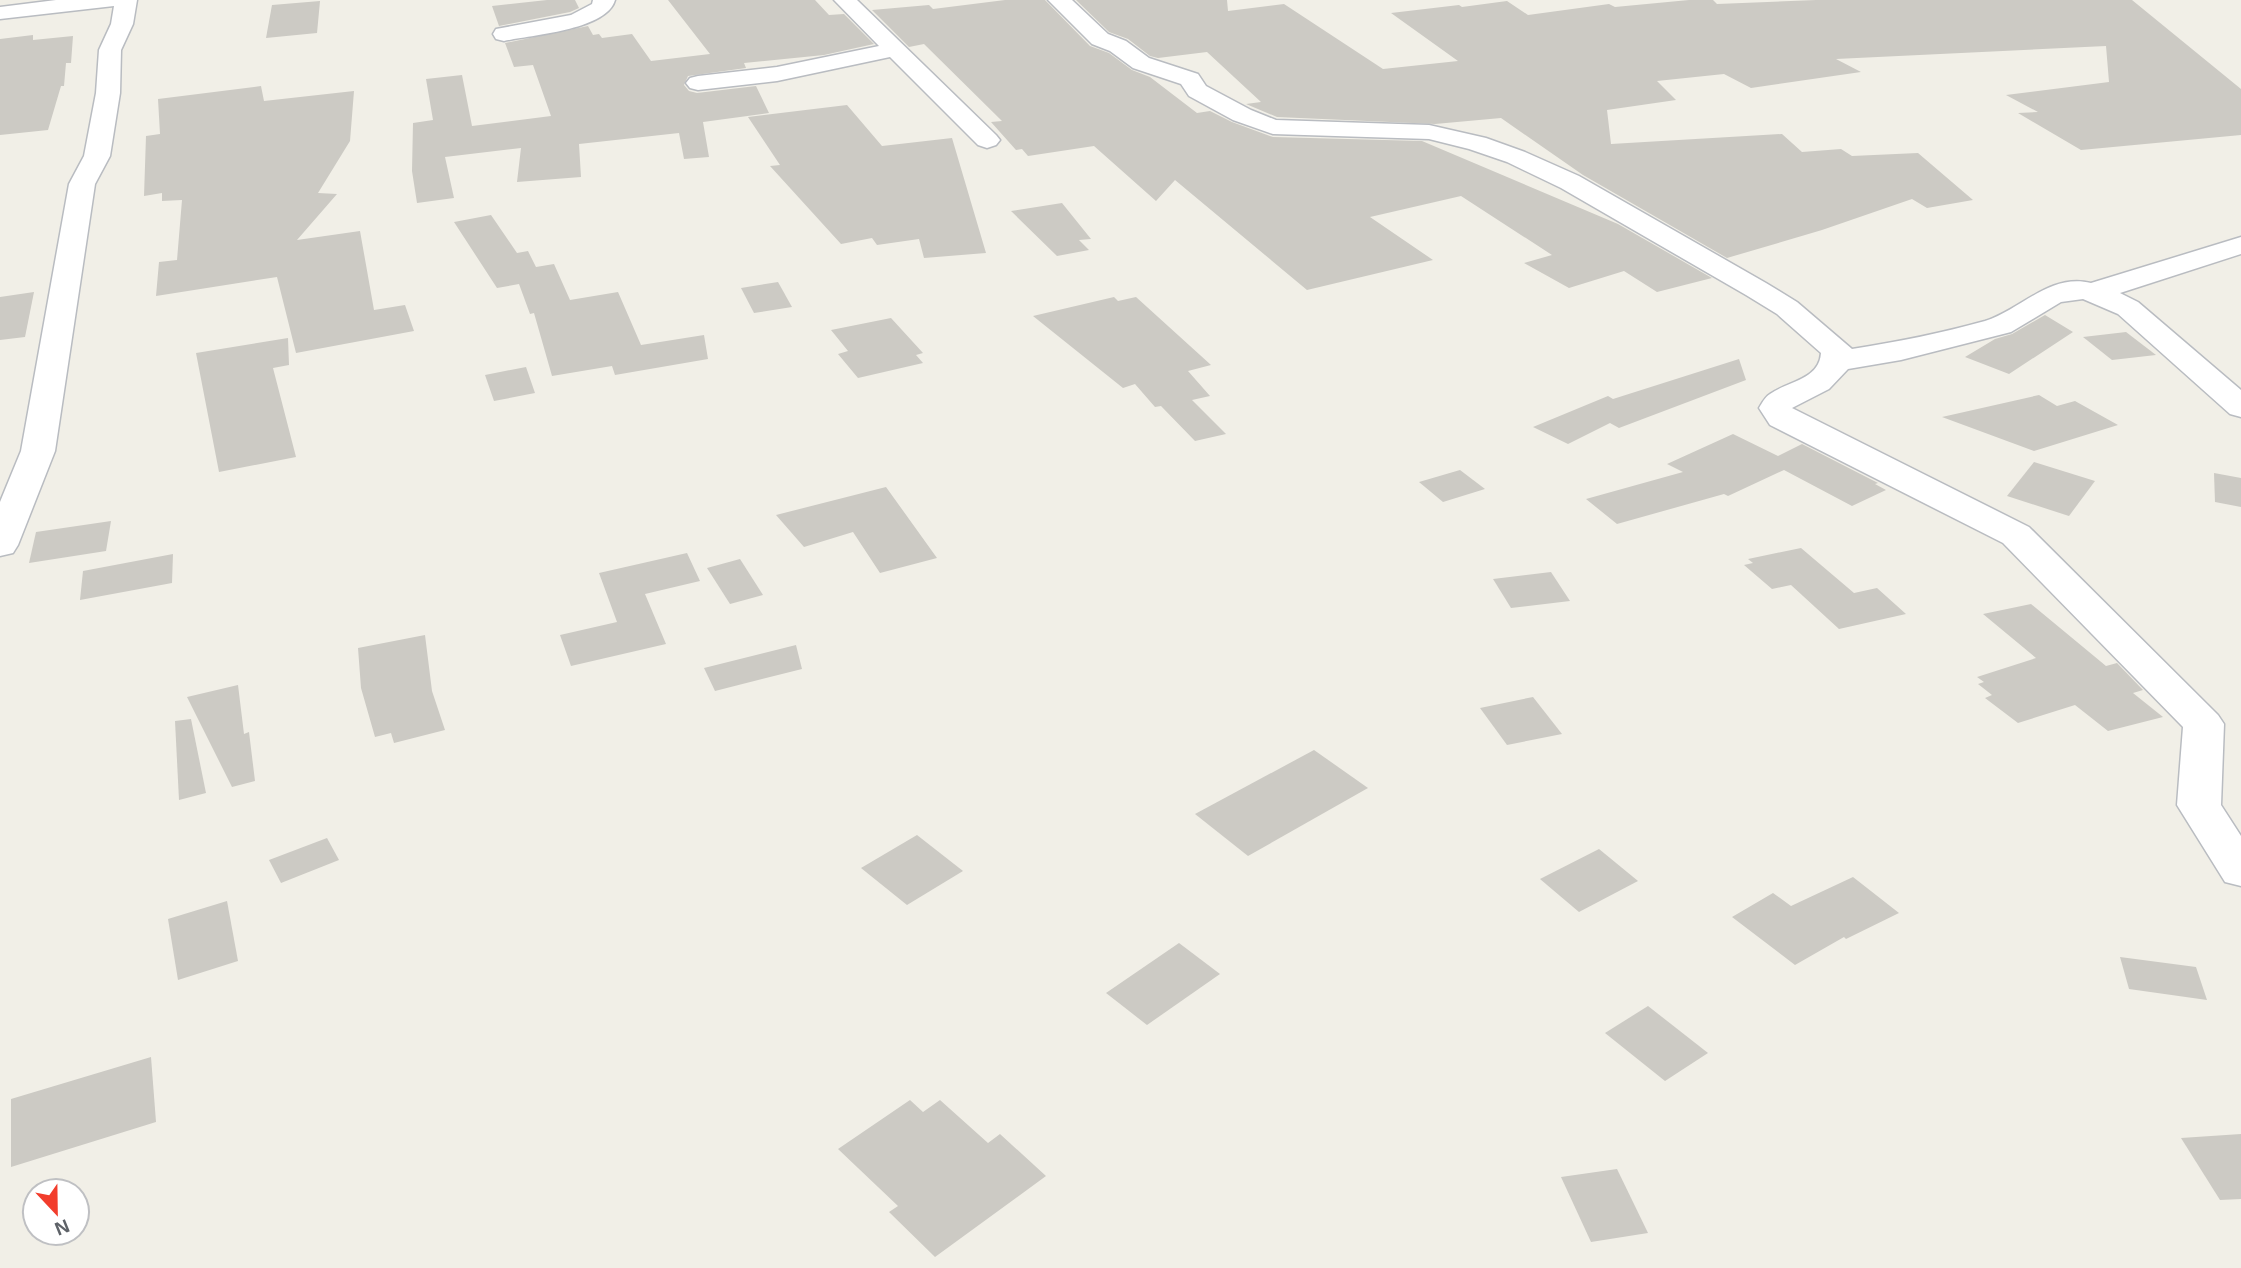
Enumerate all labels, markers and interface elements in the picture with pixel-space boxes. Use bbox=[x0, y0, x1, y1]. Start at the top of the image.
north arrow bbox=[21, 1177, 91, 1247]
text: N bbox=[52, 1215, 72, 1240]

